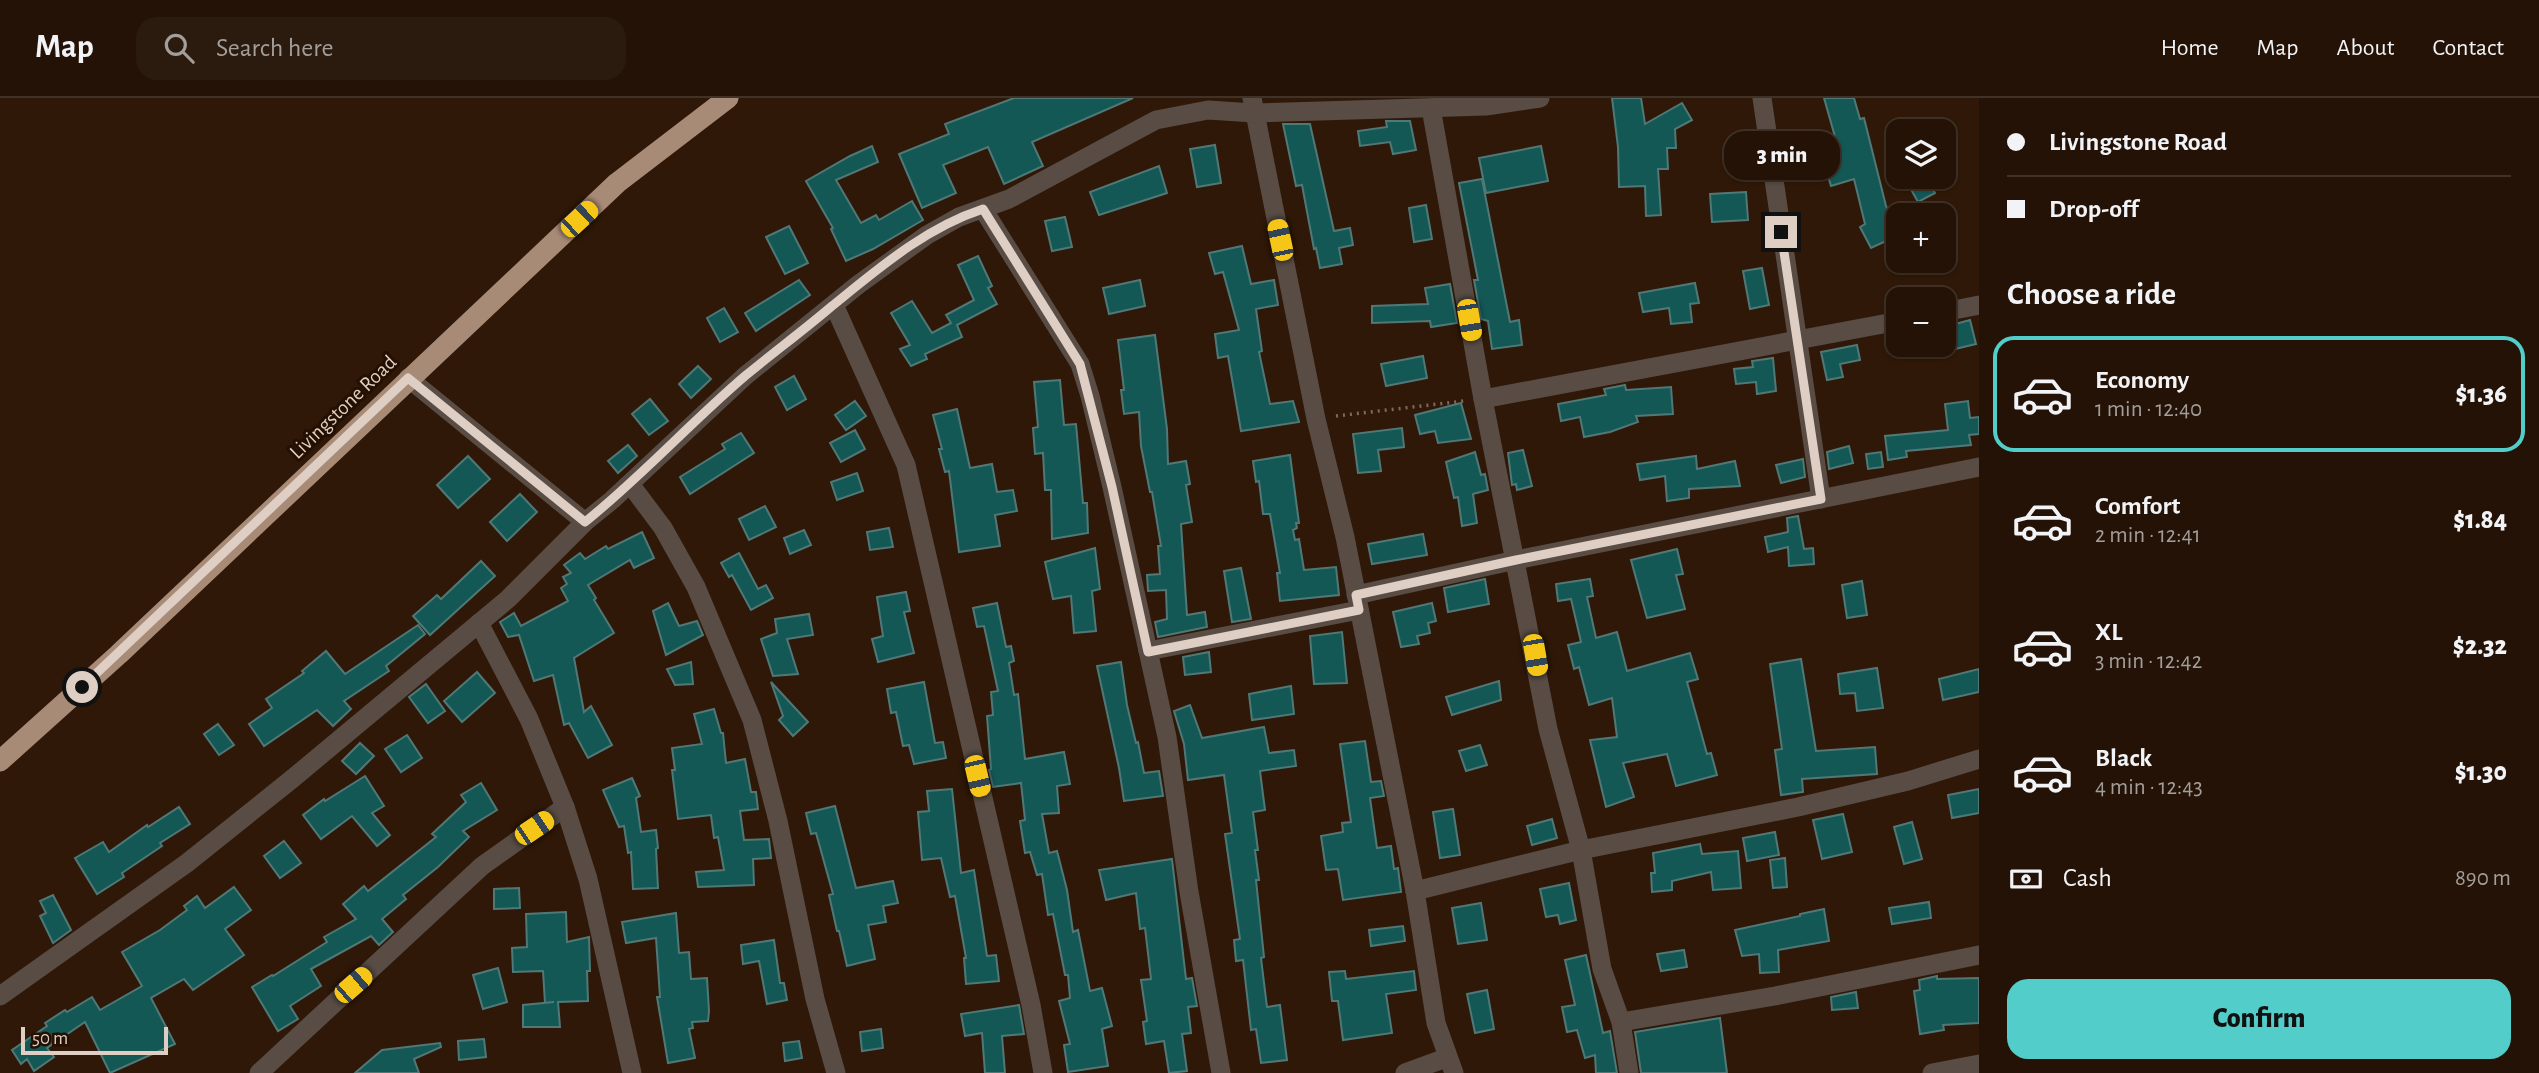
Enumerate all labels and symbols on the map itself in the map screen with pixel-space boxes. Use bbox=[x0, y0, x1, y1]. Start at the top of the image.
callout: 3 min bbox=[1723, 130, 1839, 180]
car bbox=[557, 197, 602, 241]
route end bbox=[1765, 216, 1797, 248]
car bbox=[1266, 217, 1295, 263]
car bbox=[1456, 297, 1483, 343]
street label: Livingstone Road bbox=[286, 351, 400, 463]
car bbox=[1522, 632, 1549, 678]
route start bbox=[66, 671, 98, 703]
car bbox=[963, 753, 992, 799]
car bbox=[511, 808, 558, 848]
car bbox=[331, 963, 376, 1007]
scale bar bbox=[21, 1024, 168, 1056]

